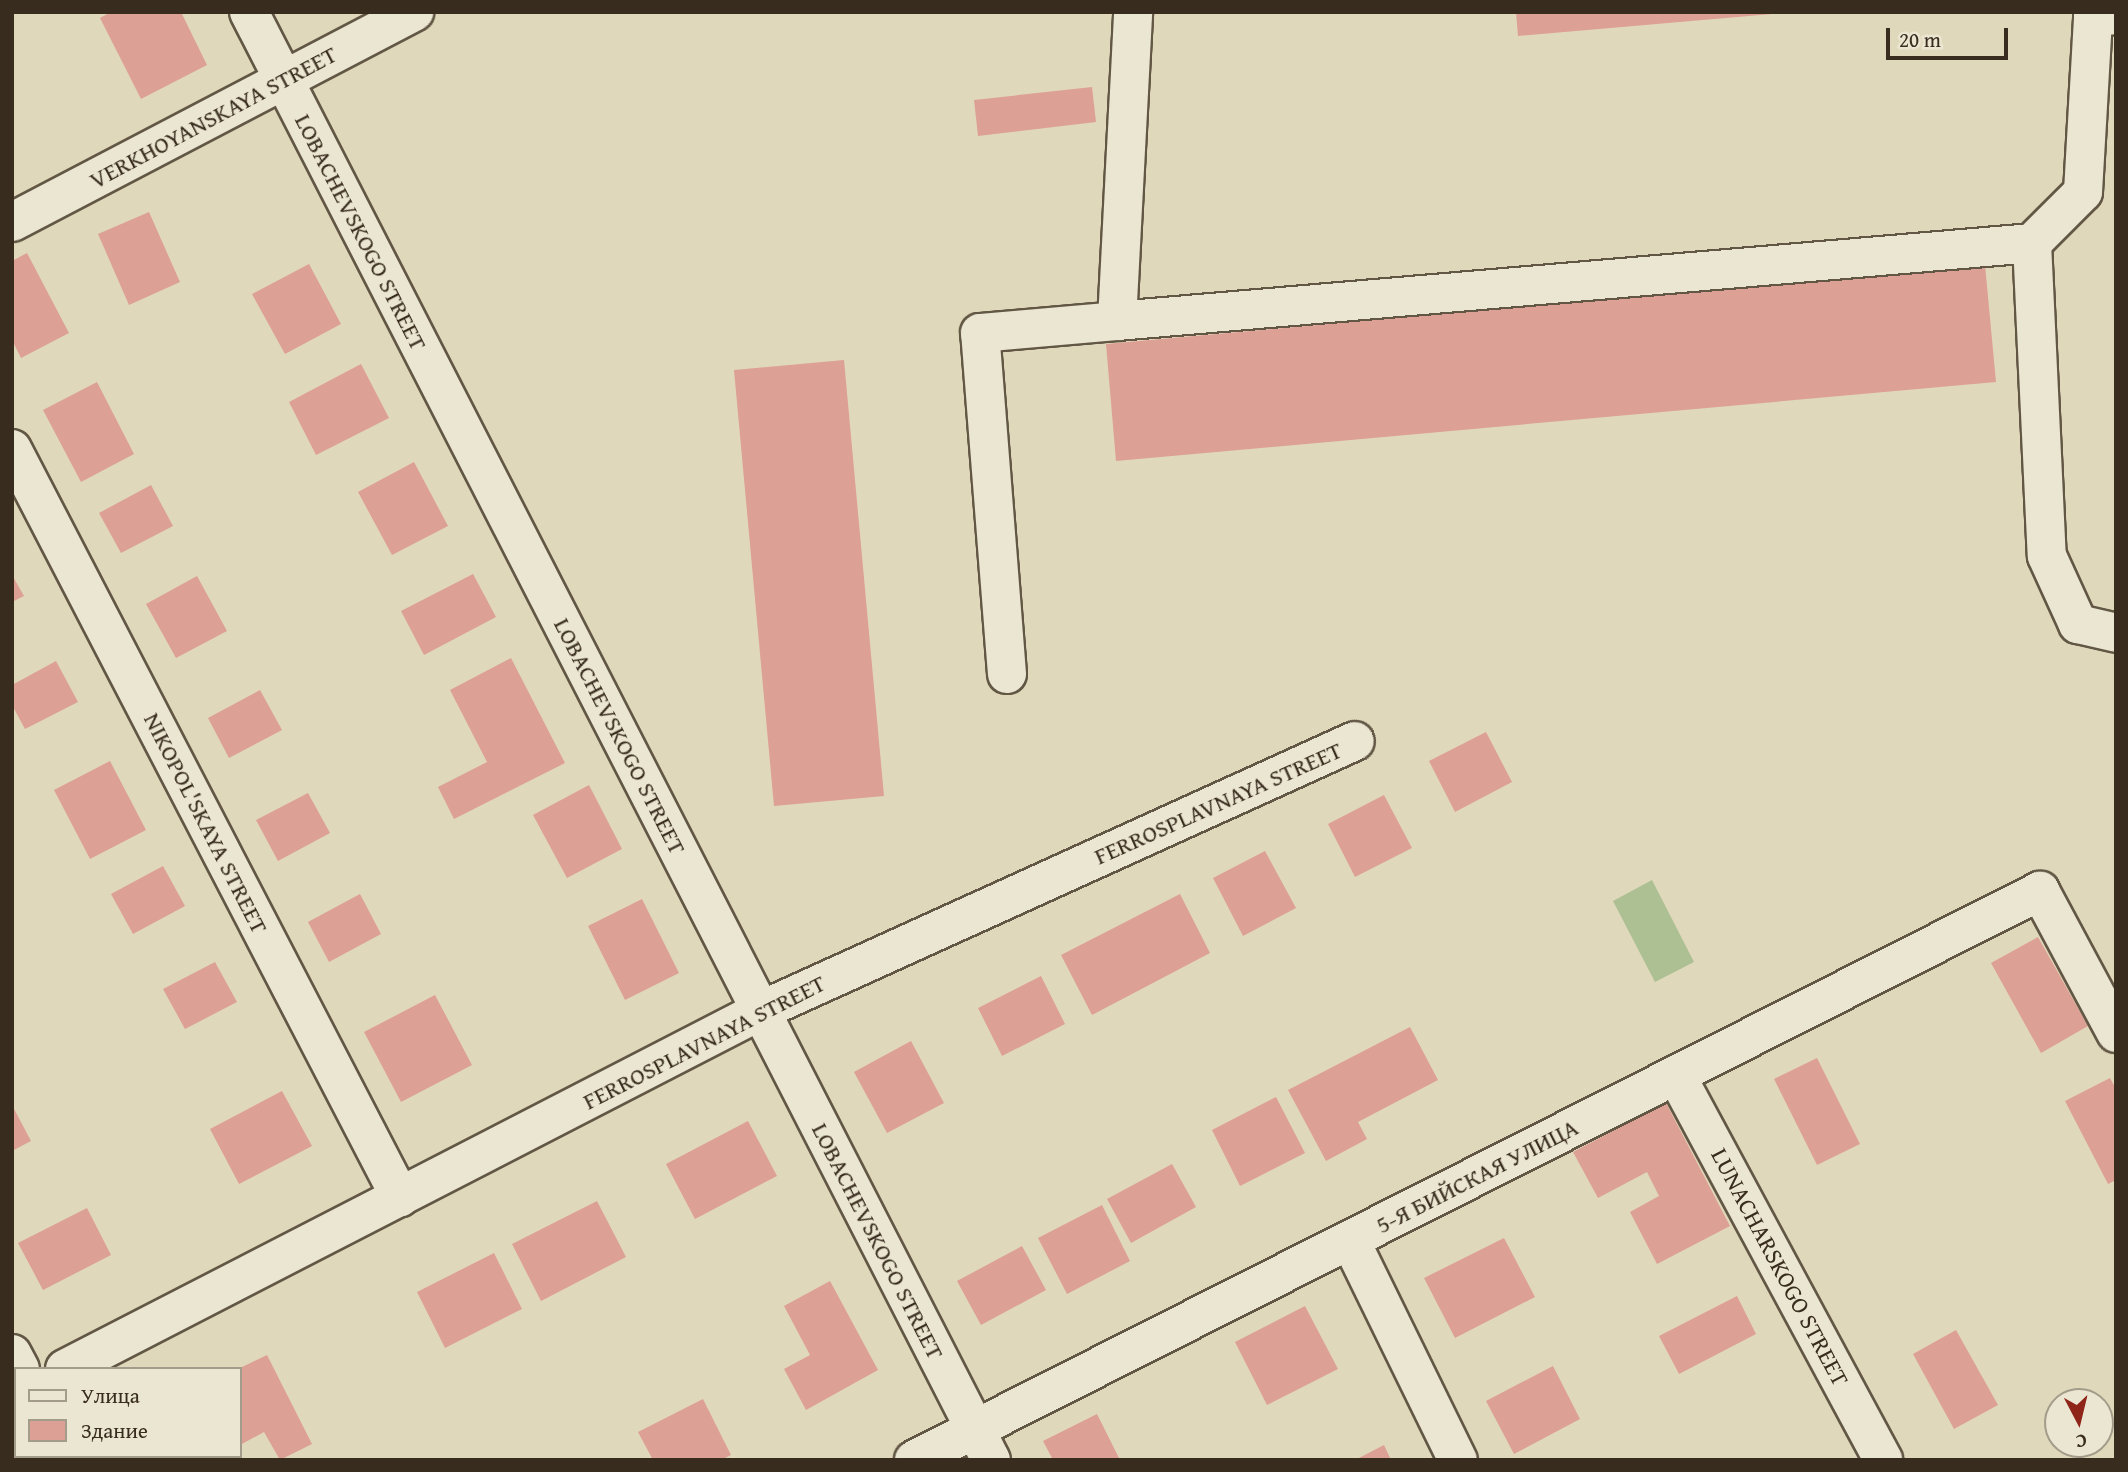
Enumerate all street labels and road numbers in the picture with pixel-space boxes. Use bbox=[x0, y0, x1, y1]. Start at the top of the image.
street label: VERKHOYANSKAYA STREET bbox=[84, 40, 342, 194]
street label: LOBACHEVSKOGO STREET bbox=[289, 109, 433, 355]
street label: LOBACHEVSKOGO STREET bbox=[548, 613, 692, 859]
street label: NIKOPOL'SKAYA STREET bbox=[138, 708, 274, 938]
street label: FERROSPLAVNAYA STREET bbox=[1090, 735, 1346, 871]
street label: FERROSPLAVNAYA STREET bbox=[578, 968, 830, 1116]
street label: 5-Я БИЙСКАЯ УЛИЦА bbox=[1371, 1113, 1583, 1239]
street label: LOBACHEVSKOGO STREET bbox=[806, 1118, 950, 1364]
street label: LUNACHARSKOGO STREET bbox=[1705, 1143, 1855, 1391]

